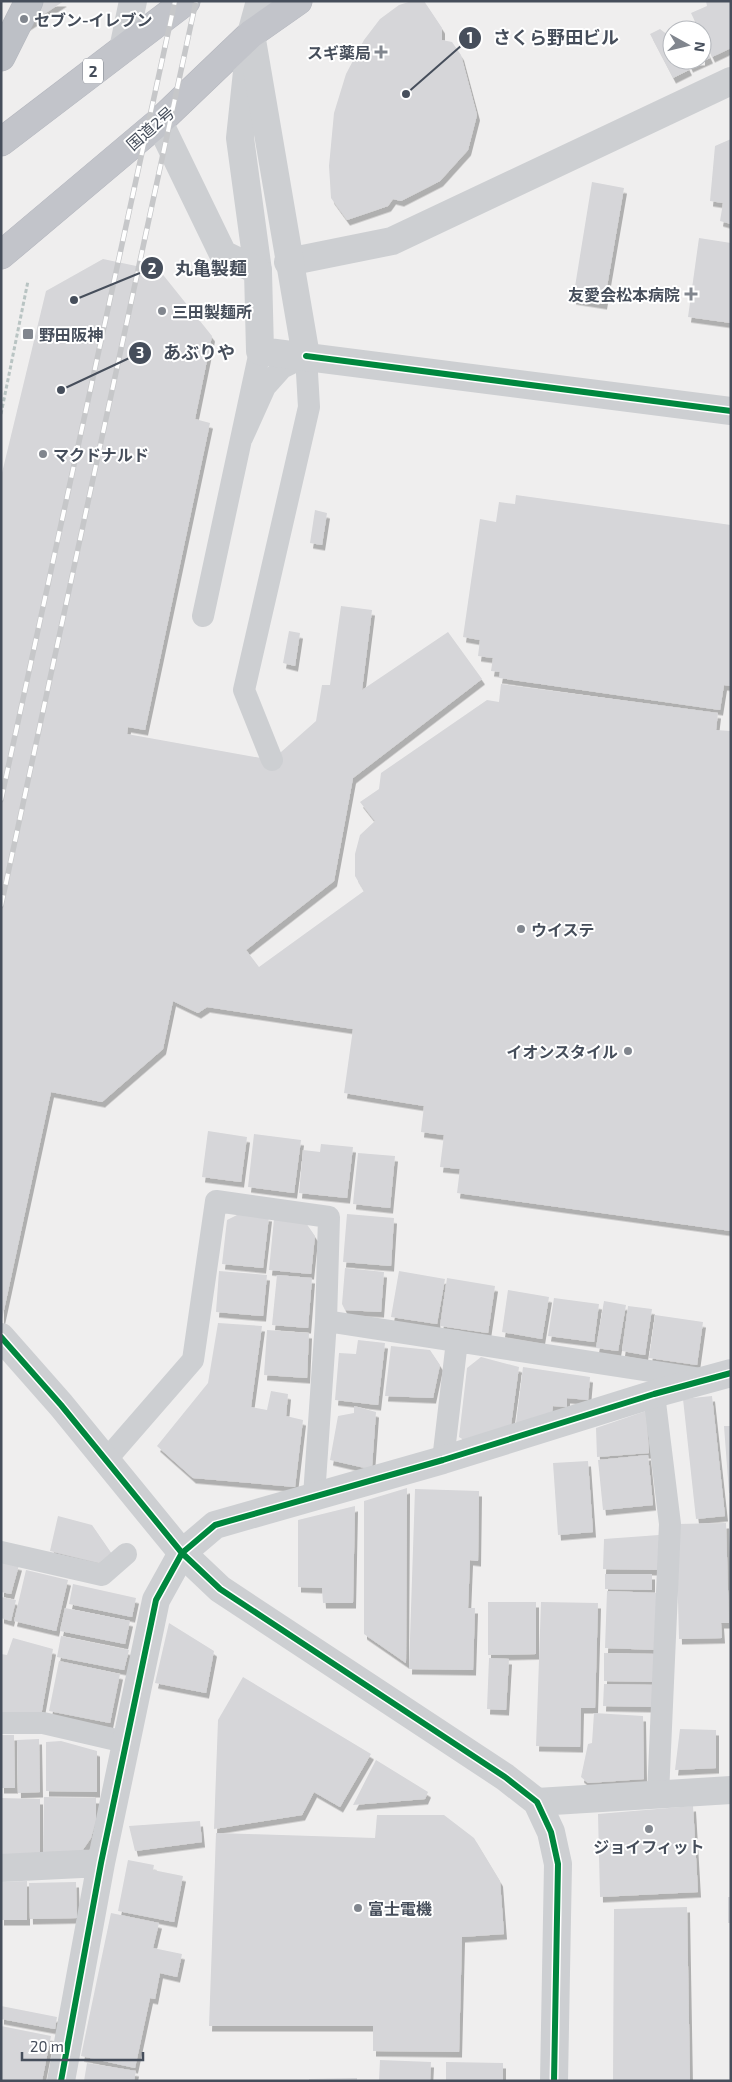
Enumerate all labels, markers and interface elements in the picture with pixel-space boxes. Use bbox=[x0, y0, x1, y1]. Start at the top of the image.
place label: セブン-イレブン bbox=[34, 10, 153, 29]
marker: セブン-イレブン bbox=[18, 13, 30, 25]
north arrow bbox=[662, 20, 712, 70]
callout: さくら野田ビル bbox=[458, 21, 629, 54]
text: さくら野田ビル bbox=[493, 26, 619, 48]
text: 1 bbox=[467, 28, 473, 46]
text: N bbox=[691, 41, 709, 53]
place label: スギ薬局 bbox=[307, 43, 371, 62]
marker: スギ薬局 bbox=[375, 46, 387, 58]
road number: 2 bbox=[83, 58, 103, 84]
street label: 国道2号 bbox=[122, 102, 178, 154]
callout: 丸亀製麺 bbox=[140, 252, 257, 285]
text: 丸亀製麺 bbox=[175, 257, 247, 279]
text: 2 bbox=[148, 259, 157, 277]
place label: 友愛会松本病院 bbox=[568, 285, 680, 304]
marker: 友愛会松本病院 bbox=[684, 287, 698, 301]
place label: 三田製麺所 bbox=[172, 302, 252, 321]
marker: 三田製麺所 bbox=[156, 305, 168, 317]
place label: 野田阪神 bbox=[39, 325, 103, 344]
marker: 野田阪神 bbox=[21, 327, 35, 341]
callout: あぶりや bbox=[128, 336, 245, 369]
text: あぶりや bbox=[163, 341, 235, 363]
text: 3 bbox=[136, 343, 144, 361]
place label: マクドナルド bbox=[53, 445, 149, 464]
marker: マクドナルド bbox=[37, 448, 49, 460]
place label: ウイステ bbox=[531, 920, 595, 939]
marker: ウイステ bbox=[515, 923, 527, 935]
place label: イオンスタイル bbox=[506, 1042, 618, 1061]
marker: イオンスタイル bbox=[622, 1045, 634, 1057]
marker: ジョイフィット bbox=[643, 1823, 655, 1835]
place label: ジョイフィット bbox=[593, 1837, 705, 1856]
place label: 富士電機 bbox=[368, 1899, 432, 1918]
marker: 富士電機 bbox=[352, 1902, 364, 1914]
scale bar bbox=[22, 2030, 144, 2062]
text: 20 m bbox=[30, 2037, 64, 2055]

